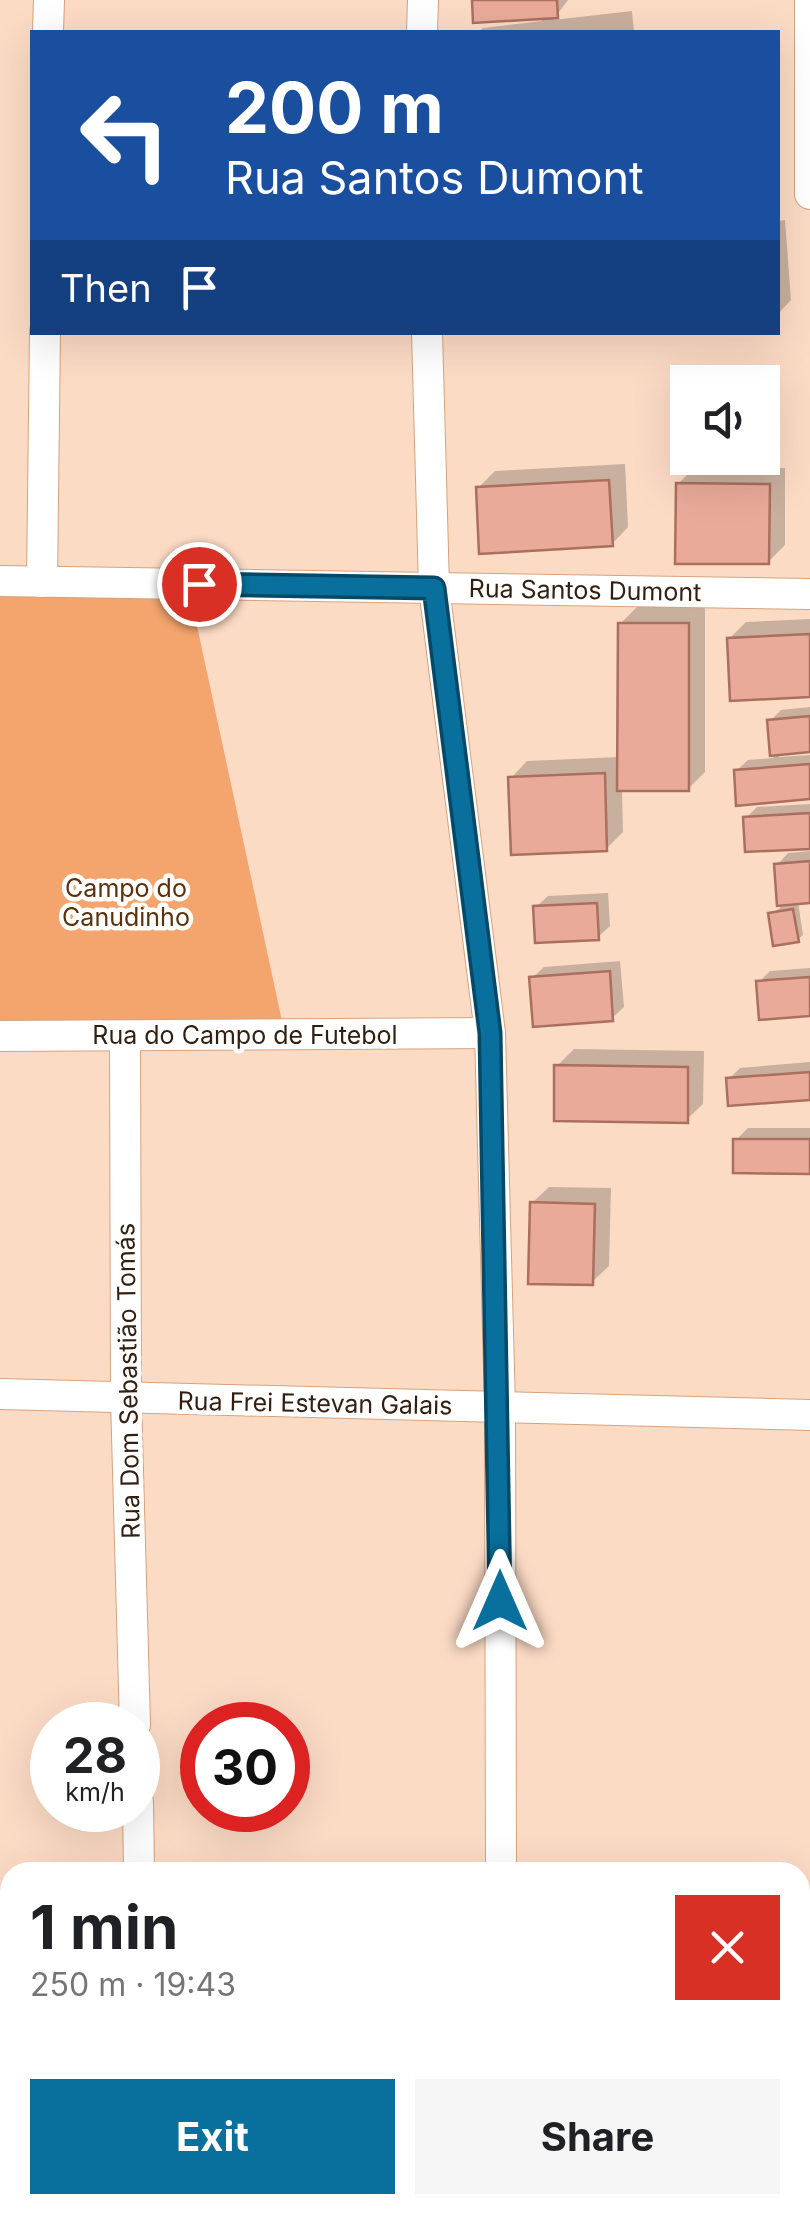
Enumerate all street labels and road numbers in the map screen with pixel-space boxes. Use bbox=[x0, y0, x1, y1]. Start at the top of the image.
street label: Rua Santos Dumont bbox=[468, 573, 702, 607]
street label: Rua do Campo de Futebol bbox=[92, 1020, 398, 1050]
street label: Rua Dom Sebastião Tomás bbox=[110, 1223, 146, 1539]
street label: Rua Frei Estevan Galais bbox=[177, 1386, 453, 1420]

